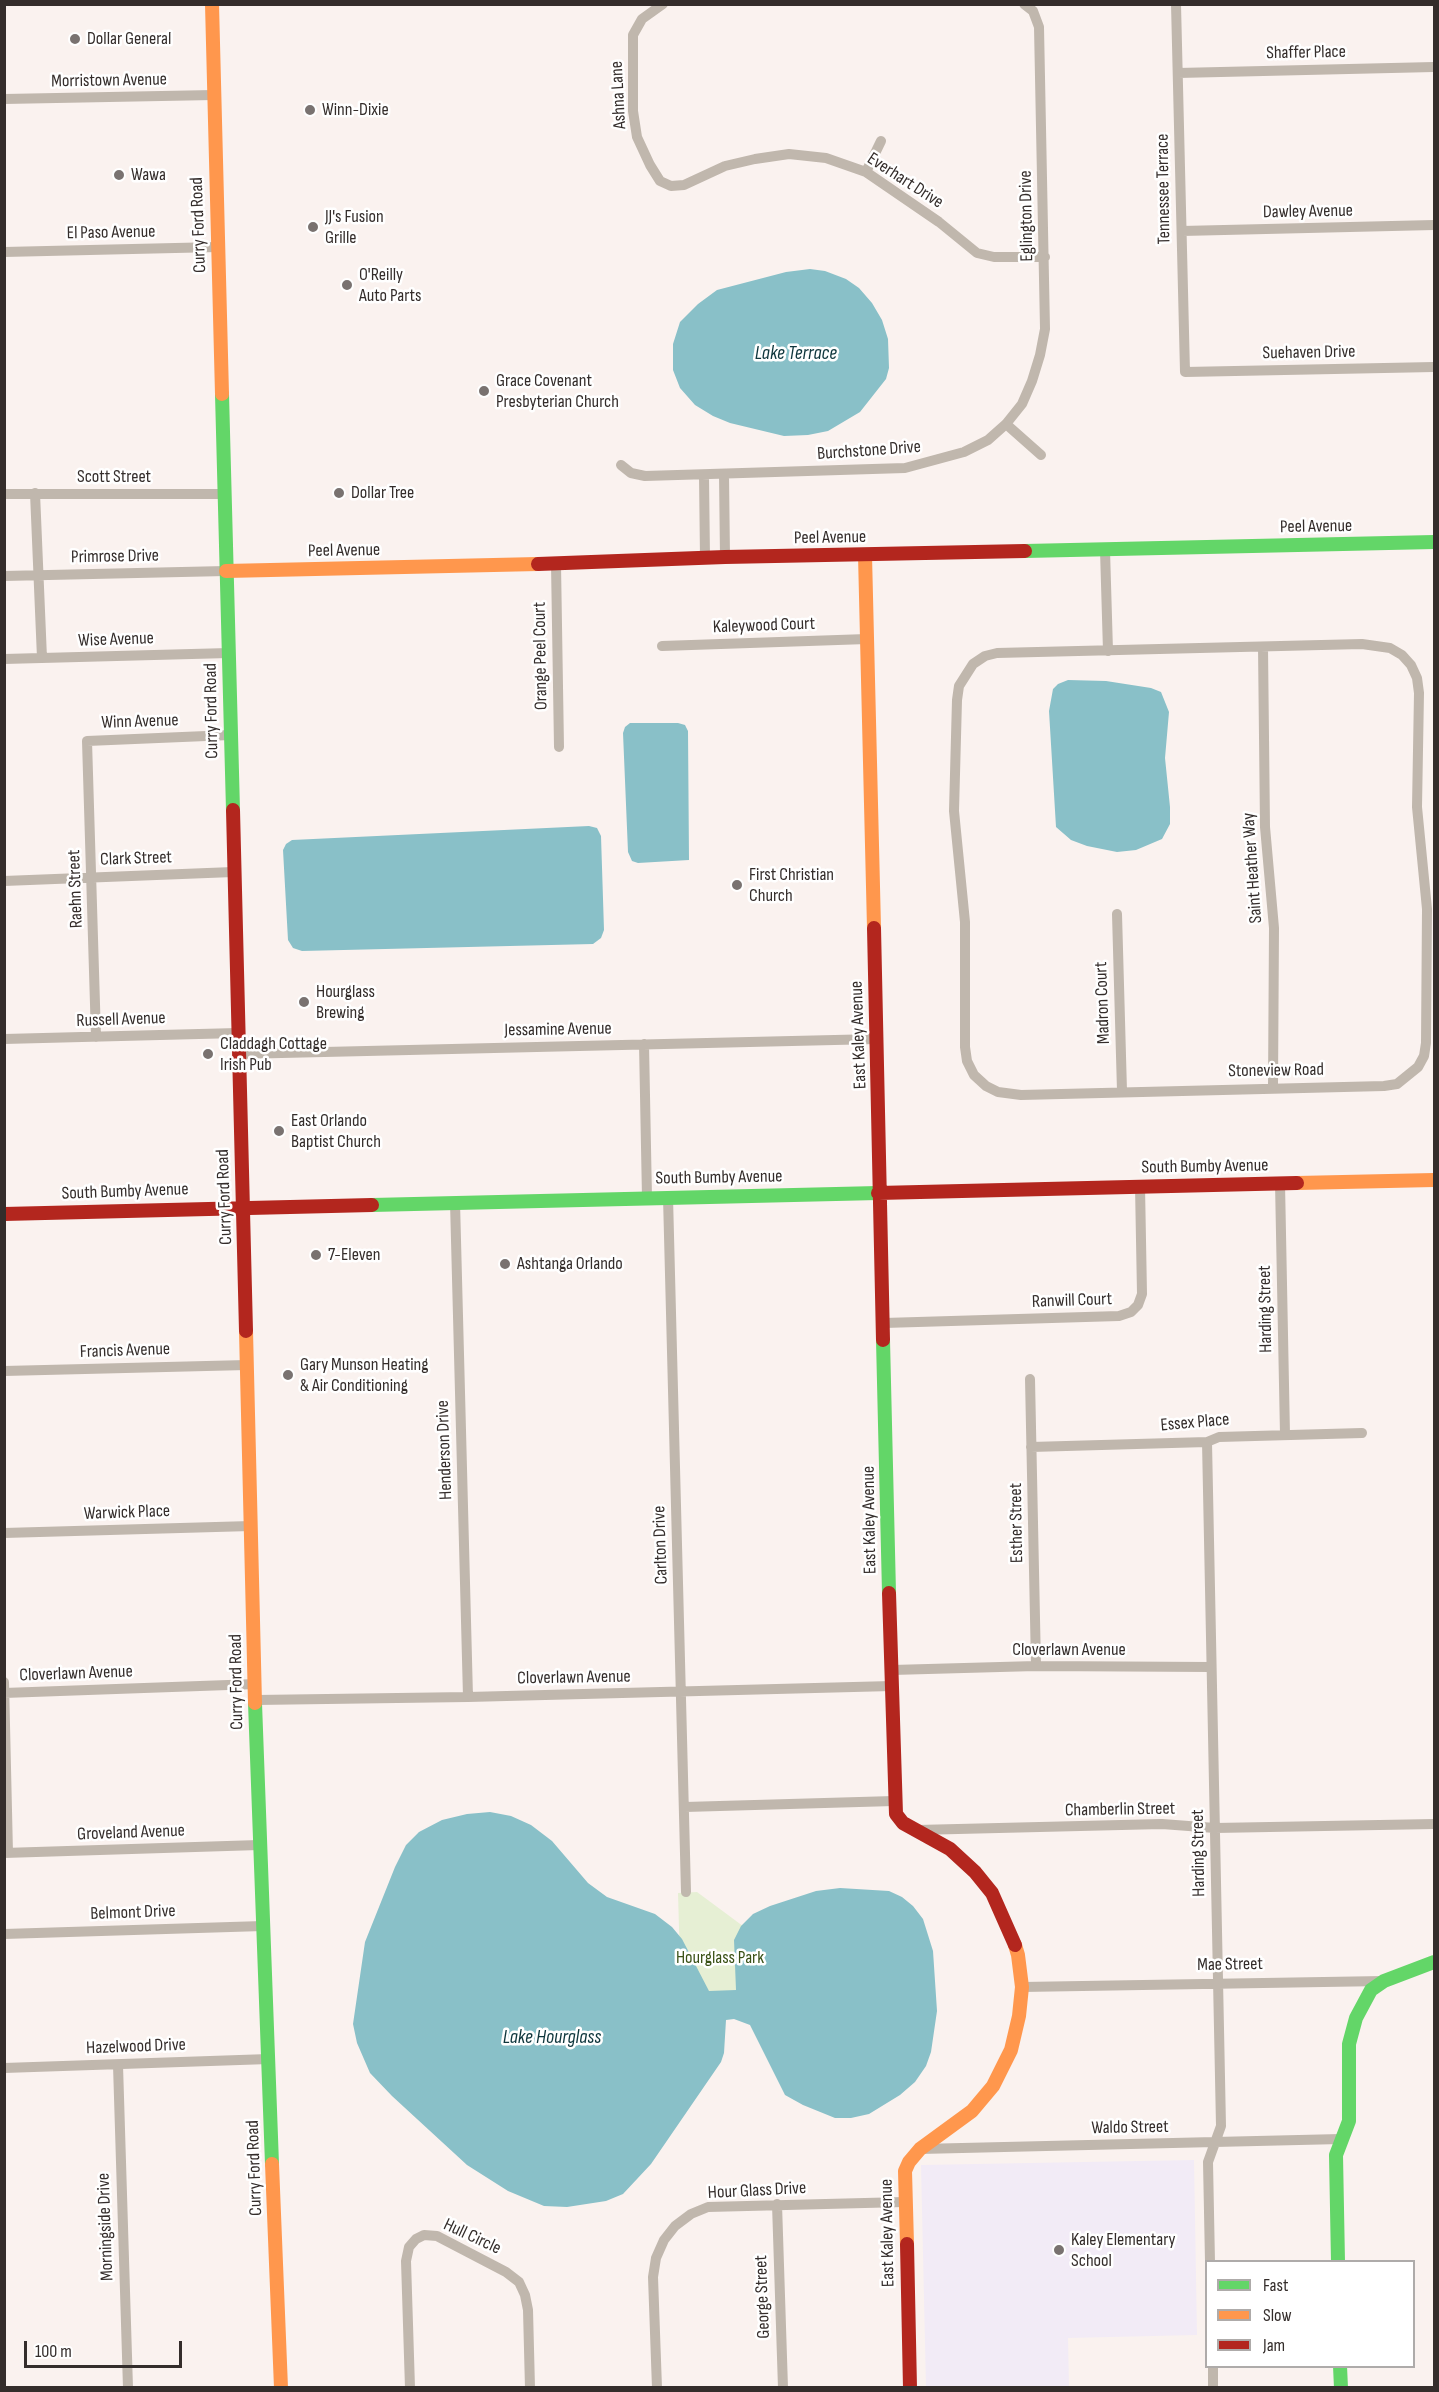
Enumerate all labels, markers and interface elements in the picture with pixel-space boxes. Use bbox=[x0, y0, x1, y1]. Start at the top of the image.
place label: Dollar General bbox=[87, 28, 171, 50]
marker: Dollar General bbox=[68, 32, 82, 46]
street label: Shaffer Place bbox=[1266, 42, 1346, 64]
street label: Ashna Lane bbox=[606, 61, 632, 129]
street label: Morristown Avenue bbox=[51, 69, 167, 93]
place label: Winn-Dixie bbox=[322, 99, 389, 121]
marker: Winn-Dixie bbox=[303, 103, 317, 117]
street label: Tennessee Terrace bbox=[1152, 133, 1176, 245]
street label: Everhart Drive bbox=[863, 148, 947, 214]
place label: Wawa bbox=[131, 164, 166, 186]
marker: Wawa bbox=[112, 168, 126, 182]
street label: Eglington Drive bbox=[1015, 170, 1039, 262]
street label: Curry Ford Road bbox=[187, 177, 211, 273]
street label: Dawley Avenue bbox=[1263, 200, 1353, 224]
place label: JJ's Fusion Grille bbox=[325, 206, 384, 248]
marker: JJ's Fusion Grille bbox=[306, 220, 320, 234]
street label: El Paso Avenue bbox=[66, 221, 156, 245]
place label: O'Reilly Auto Parts bbox=[359, 264, 421, 306]
marker: O'Reilly Auto Parts bbox=[340, 278, 354, 292]
street label: Suehaven Drive bbox=[1262, 341, 1356, 365]
water label: Lake Terrace bbox=[755, 342, 837, 366]
place label: Grace Covenant Presbyterian Church bbox=[496, 370, 619, 412]
marker: Grace Covenant Presbyterian Church bbox=[477, 384, 491, 398]
street label: Burchstone Drive bbox=[816, 437, 922, 465]
street label: Scott Street bbox=[77, 466, 151, 488]
place label: Dollar Tree bbox=[351, 482, 414, 504]
marker: Dollar Tree bbox=[332, 486, 346, 500]
street label: Peel Avenue bbox=[1280, 516, 1352, 538]
street label: Peel Avenue bbox=[794, 527, 866, 549]
street label: Peel Avenue bbox=[308, 540, 380, 562]
street label: Primrose Drive bbox=[71, 545, 159, 569]
street label: Orange Peel Court bbox=[529, 602, 553, 710]
street label: Kaleywood Court bbox=[713, 613, 815, 639]
street label: Wise Avenue bbox=[78, 628, 154, 652]
street label: Curry Ford Road bbox=[200, 663, 224, 759]
street label: Winn Avenue bbox=[101, 710, 179, 734]
street label: Saint Heather Way bbox=[1238, 812, 1268, 924]
street label: Clark Street bbox=[100, 847, 172, 871]
street label: Raehn Street bbox=[64, 849, 88, 929]
place label: First Christian Church bbox=[749, 864, 834, 906]
marker: First Christian Church bbox=[730, 878, 744, 892]
street label: Madron Court bbox=[1091, 961, 1115, 1045]
place label: Hourglass Brewing bbox=[316, 981, 375, 1024]
street label: East Kaley Avenue bbox=[846, 981, 872, 1089]
marker: Hourglass Brewing bbox=[297, 995, 311, 1009]
street label: Russell Avenue bbox=[76, 1008, 166, 1032]
street label: Jessamine Avenue bbox=[504, 1018, 612, 1042]
place label: Claddagh Cottage Irish Pub bbox=[220, 1033, 327, 1076]
marker: Claddagh Cottage Irish Pub bbox=[201, 1047, 215, 1061]
street label: Stoneview Road bbox=[1228, 1059, 1324, 1083]
place label: East Orlando Baptist Church bbox=[291, 1110, 381, 1152]
marker: East Orlando Baptist Church bbox=[272, 1124, 286, 1138]
street label: Curry Ford Road bbox=[213, 1149, 237, 1245]
street label: South Bumby Avenue bbox=[1141, 1155, 1269, 1179]
street label: South Bumby Avenue bbox=[655, 1166, 783, 1190]
street label: South Bumby Avenue bbox=[61, 1179, 189, 1205]
place label: 7-Eleven bbox=[328, 1244, 381, 1266]
marker: 7-Eleven bbox=[309, 1248, 323, 1262]
place label: Ashtanga Orlando bbox=[517, 1253, 623, 1275]
marker: Ashtanga Orlando bbox=[498, 1257, 512, 1271]
street label: Harding Street bbox=[1254, 1265, 1278, 1353]
street label: Ranwill Court bbox=[1032, 1289, 1112, 1313]
street label: Francis Avenue bbox=[80, 1339, 170, 1363]
place label: Gary Munson Heating & Air Conditioning bbox=[300, 1354, 428, 1396]
marker: Gary Munson Heating & Air Conditioning bbox=[281, 1368, 295, 1382]
street label: Henderson Drive bbox=[432, 1400, 458, 1500]
street label: Essex Place bbox=[1160, 1409, 1230, 1437]
street label: East Kaley Avenue bbox=[858, 1466, 882, 1574]
street label: Esther Street bbox=[1006, 1483, 1028, 1563]
street label: Warwick Place bbox=[84, 1501, 170, 1525]
street label: Carlton Drive bbox=[649, 1505, 673, 1585]
street label: Curry Ford Road bbox=[225, 1634, 249, 1730]
street label: Cloverlawn Avenue bbox=[1012, 1639, 1126, 1661]
street label: Cloverlawn Avenue bbox=[19, 1661, 133, 1687]
street label: Cloverlawn Avenue bbox=[517, 1666, 631, 1690]
street label: Chamberlin Street bbox=[1065, 1798, 1175, 1822]
street label: Harding Street bbox=[1187, 1809, 1211, 1897]
street label: Groveland Avenue bbox=[77, 1820, 185, 1846]
street label: Belmont Drive bbox=[90, 1901, 176, 1925]
park label: Hourglass Park bbox=[676, 1947, 764, 1969]
street label: Mae Street bbox=[1197, 1954, 1263, 1976]
water label: Lake Hourglass bbox=[503, 2026, 601, 2050]
street label: Hazelwood Drive bbox=[86, 2034, 186, 2060]
street label: Waldo Street bbox=[1091, 2117, 1169, 2139]
street label: Curry Ford Road bbox=[243, 2120, 267, 2216]
street label: Morningside Drive bbox=[93, 2173, 119, 2281]
street label: Hour Glass Drive bbox=[707, 2178, 807, 2204]
street label: East Kaley Avenue bbox=[876, 2179, 900, 2287]
street label: Hull Circle bbox=[440, 2214, 504, 2260]
place label: Kaley Elementary School bbox=[1071, 2229, 1175, 2272]
marker: Kaley Elementary School bbox=[1052, 2243, 1066, 2257]
street label: George Street bbox=[751, 2255, 775, 2339]
legend bbox=[1205, 2260, 1415, 2368]
text: Fast bbox=[1263, 2275, 1288, 2296]
text: Slow bbox=[1263, 2305, 1292, 2326]
scale bar bbox=[27, 2329, 184, 2367]
text: Jam bbox=[1263, 2335, 1285, 2356]
text: 100 m bbox=[35, 2341, 72, 2362]

